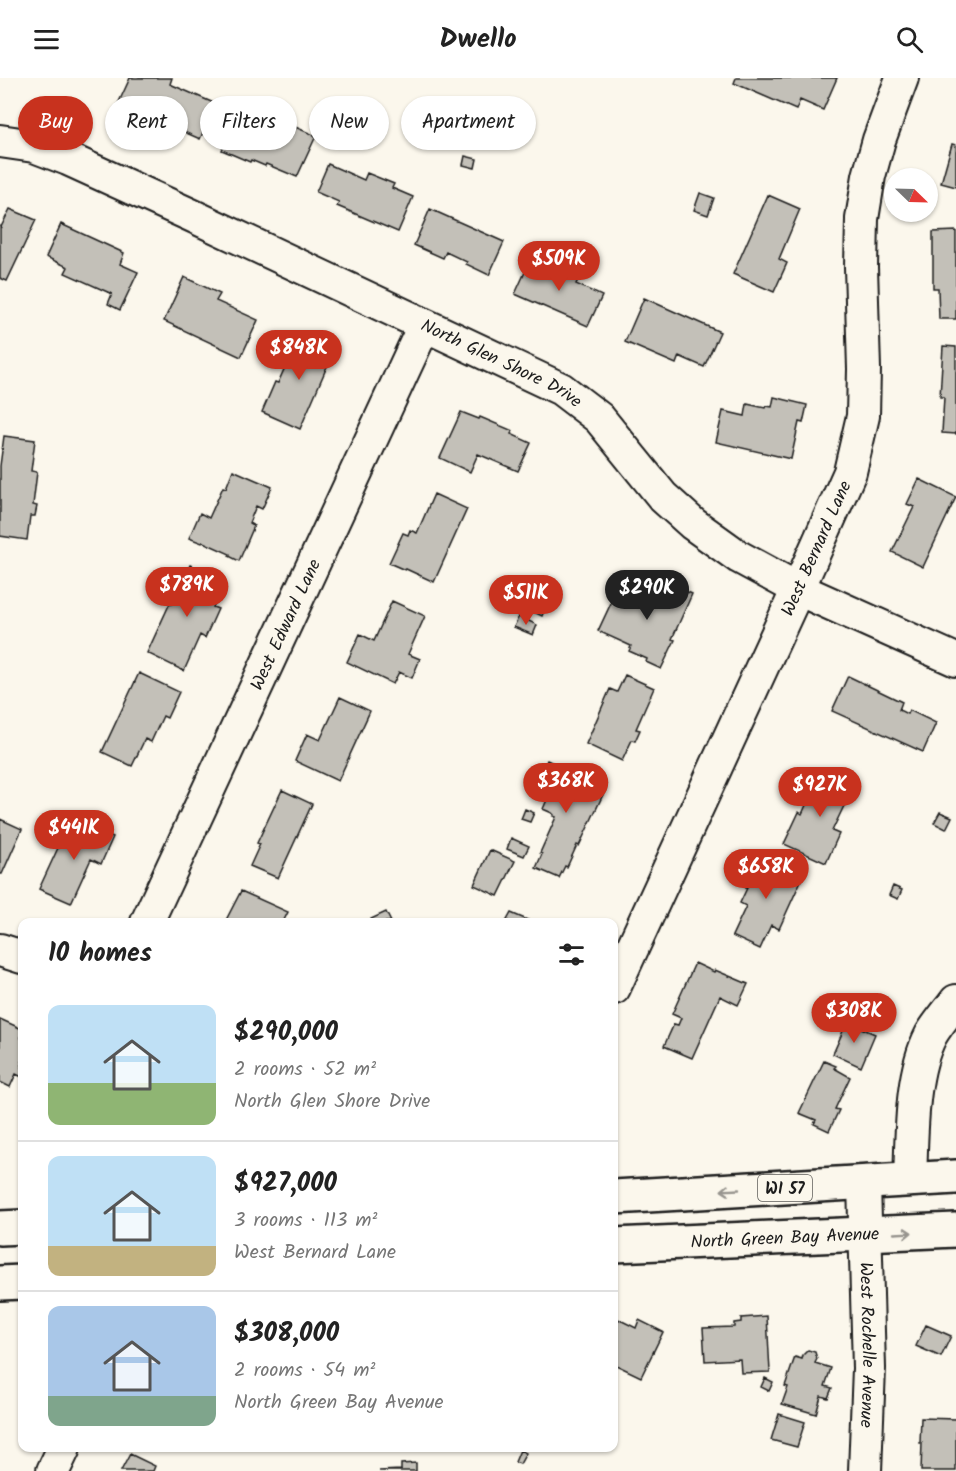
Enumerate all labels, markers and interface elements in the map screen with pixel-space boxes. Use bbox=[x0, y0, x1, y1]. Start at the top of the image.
text: Dwello bbox=[439, 18, 517, 61]
icon: menu bbox=[30, 23, 63, 56]
icon: search bbox=[893, 23, 926, 56]
chip: Buy bbox=[18, 96, 93, 150]
chip: Rent bbox=[105, 96, 188, 150]
chip: Filters bbox=[200, 96, 297, 150]
chip: New bbox=[309, 96, 389, 150]
chip: Apartment bbox=[401, 96, 536, 150]
north arrow bbox=[884, 168, 938, 222]
map controls bbox=[884, 168, 938, 222]
pin: $509K bbox=[517, 241, 601, 292]
text: $509K bbox=[532, 244, 586, 276]
street label: North Glen Shore Drive bbox=[416, 312, 588, 416]
pin: $848K bbox=[257, 330, 341, 381]
text: $848K bbox=[270, 333, 328, 365]
street label: West Bernard Lane bbox=[774, 476, 860, 621]
street label: West Edward Lane bbox=[243, 555, 330, 696]
pin: $789K bbox=[145, 567, 229, 618]
text: $789K bbox=[159, 570, 215, 602]
pin: $290K bbox=[605, 570, 689, 621]
text: $290K bbox=[619, 573, 675, 605]
pin: $511K bbox=[484, 575, 568, 626]
text: $511K bbox=[503, 578, 549, 610]
pin: $368K bbox=[524, 763, 608, 814]
text: $368K bbox=[537, 766, 595, 798]
pin: $927K bbox=[778, 767, 862, 818]
text: $927K bbox=[792, 770, 848, 802]
pin: $441K bbox=[32, 810, 116, 861]
text: $441K bbox=[48, 813, 100, 845]
pin: $658K bbox=[724, 849, 808, 900]
text: $658K bbox=[738, 852, 794, 884]
text: 10 homes bbox=[48, 933, 152, 975]
icon: filters bbox=[555, 938, 588, 971]
pin: $308K bbox=[812, 993, 896, 1044]
text: $308K bbox=[826, 996, 882, 1028]
text: $290,000 bbox=[234, 1012, 338, 1054]
icon: home bbox=[96, 1029, 168, 1101]
text: 2 rooms · 52 m² bbox=[234, 1054, 376, 1086]
text: North Glen Shore Drive bbox=[234, 1086, 430, 1118]
text: $927,000 bbox=[234, 1163, 337, 1205]
road number: WI 57 bbox=[758, 1175, 812, 1201]
icon: home bbox=[96, 1180, 168, 1252]
one-way arrow bbox=[720, 1185, 740, 1196]
text: 3 rooms · 113 m² bbox=[234, 1205, 377, 1237]
street label: North Green Bay Avenue bbox=[690, 1220, 880, 1258]
one-way arrow bbox=[892, 1227, 912, 1238]
text: West Bernard Lane bbox=[234, 1237, 396, 1269]
street label: West Rochelle Avenue bbox=[850, 1262, 882, 1428]
text: $308,000 bbox=[234, 1313, 339, 1355]
icon: home bbox=[96, 1330, 168, 1402]
text: 2 rooms · 54 m² bbox=[234, 1355, 375, 1387]
text: North Green Bay Avenue bbox=[234, 1387, 444, 1419]

